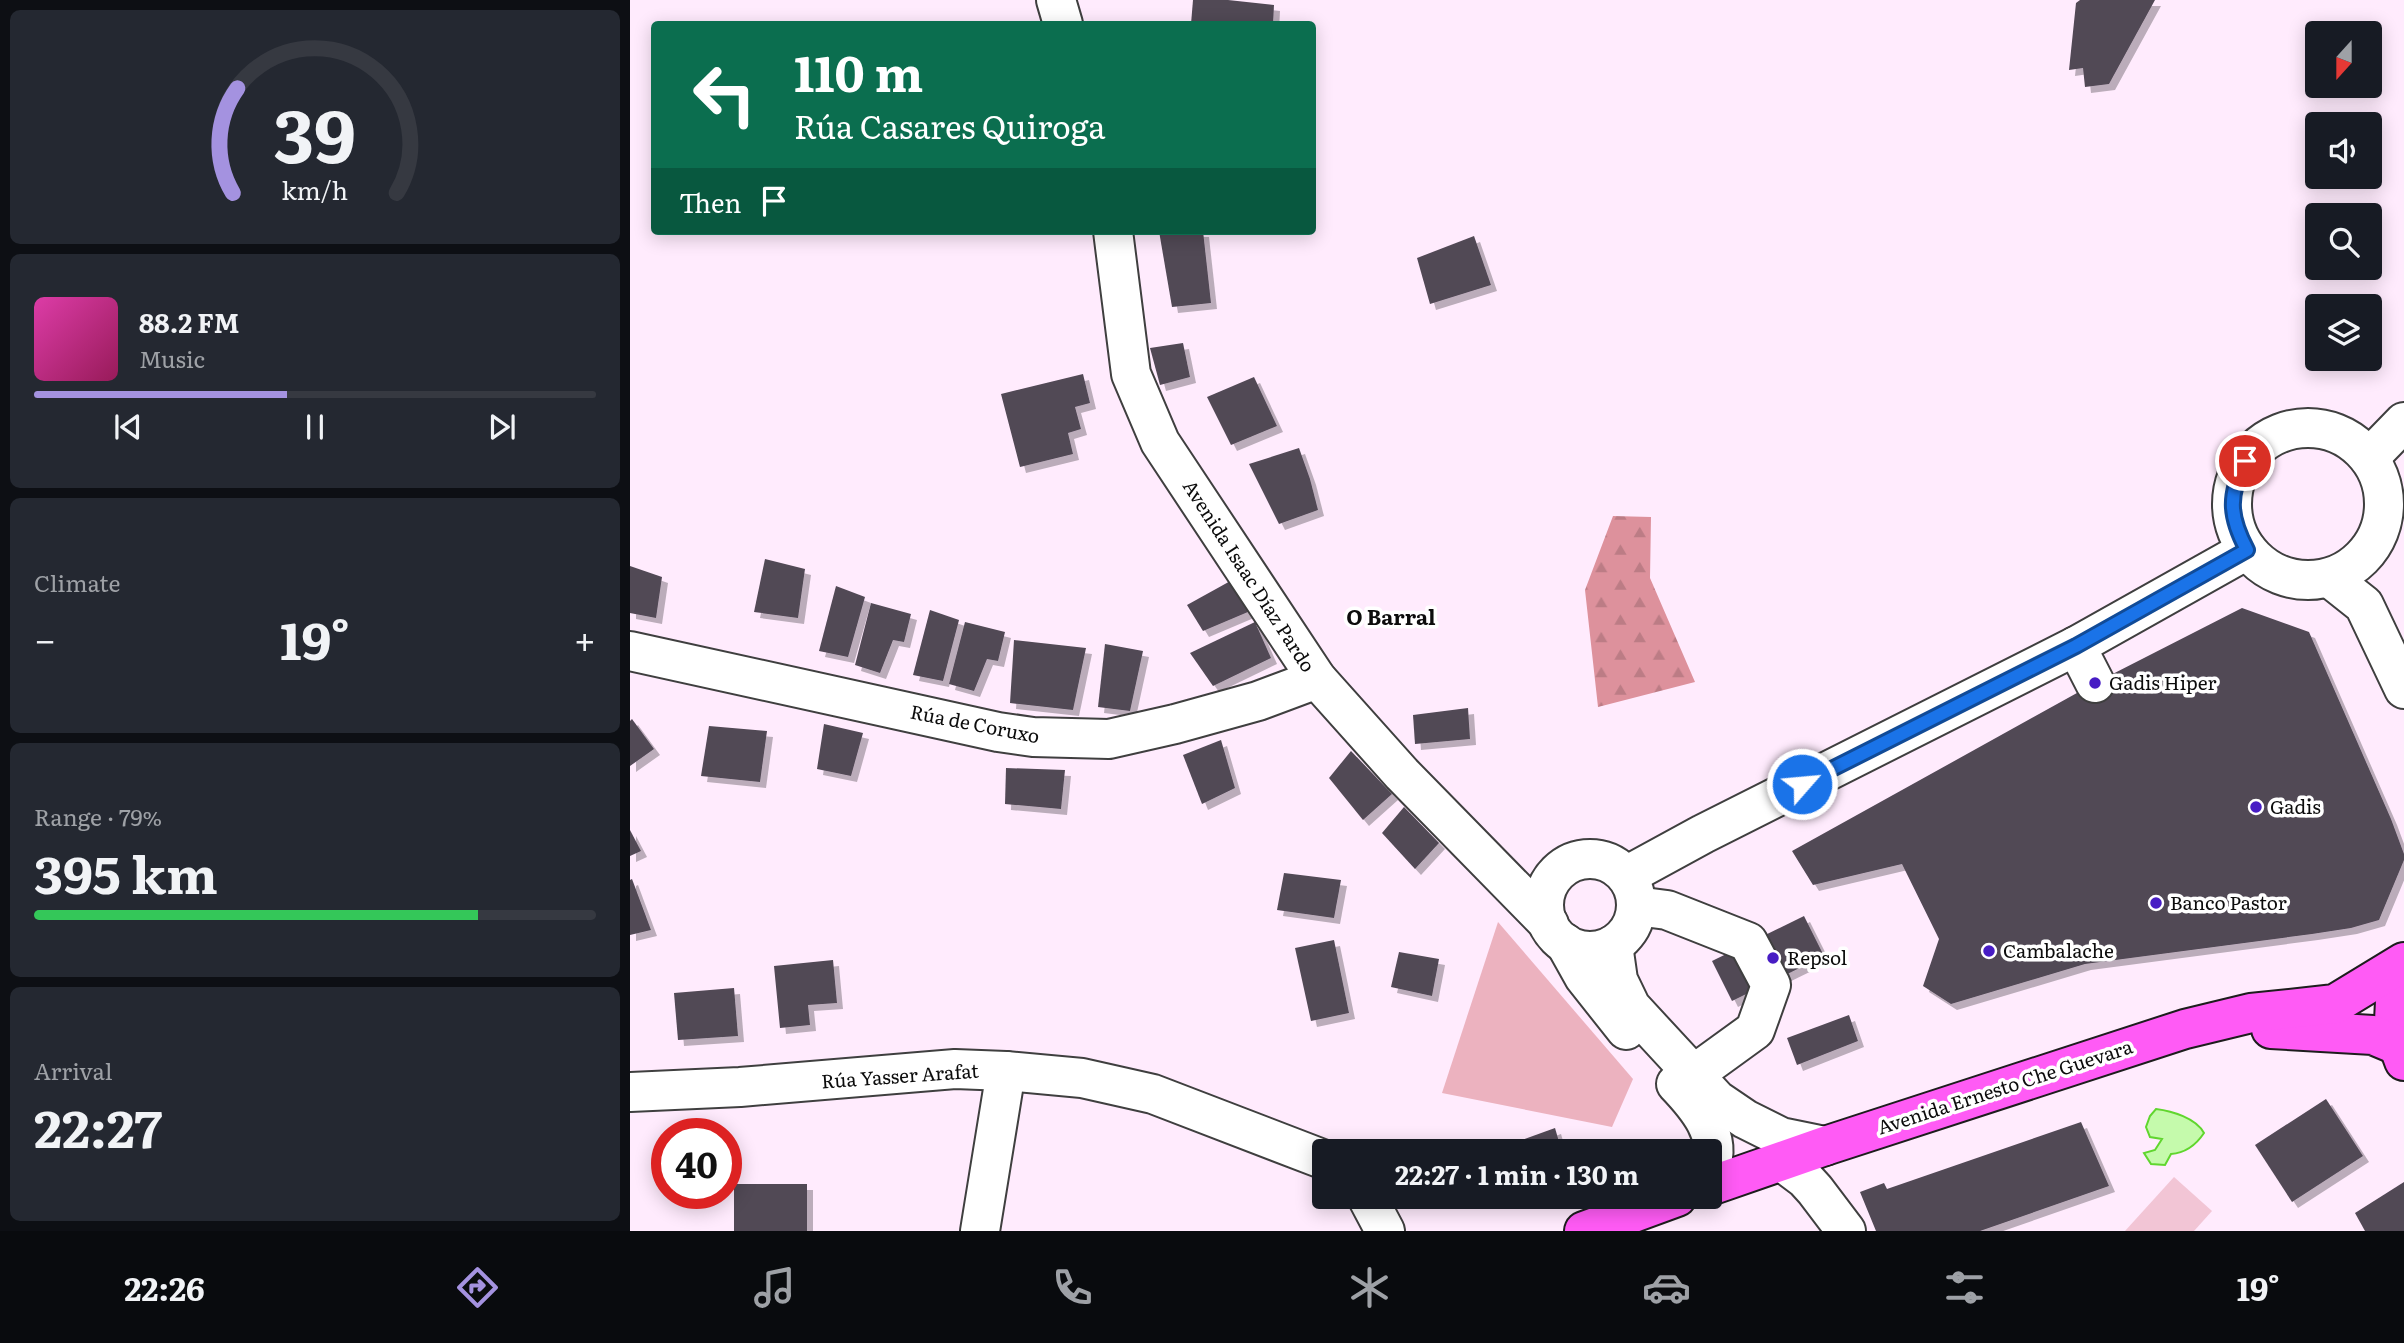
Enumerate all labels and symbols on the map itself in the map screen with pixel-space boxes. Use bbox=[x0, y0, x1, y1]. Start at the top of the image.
north arrow bbox=[2305, 21, 2382, 98]
pin bbox=[2215, 431, 2275, 491]
street label: Avenida Isaac Díaz Pardo bbox=[1177, 474, 1323, 677]
district label: O Barral bbox=[1346, 600, 1436, 631]
place label: Gadis Hiper bbox=[2109, 668, 2216, 696]
marker: Gadis Hiper bbox=[2087, 675, 2103, 691]
street label: Rúa de Coruxo bbox=[908, 697, 1042, 749]
position arrow bbox=[1765, 747, 1839, 821]
place label: Gadis bbox=[2270, 792, 2321, 820]
marker: Gadis bbox=[2248, 799, 2264, 815]
place label: Banco Pastor bbox=[2170, 888, 2287, 916]
marker: Banco Pastor bbox=[2148, 895, 2164, 911]
place label: Cambalache bbox=[2003, 936, 2114, 964]
place label: Repsol bbox=[1787, 943, 1847, 971]
marker: Cambalache bbox=[1981, 943, 1997, 959]
marker: Repsol bbox=[1765, 950, 1781, 966]
street label: Avenida Ernesto Che Guevara bbox=[1874, 1031, 2137, 1141]
street label: Rúa Yasser Arafat bbox=[820, 1056, 980, 1094]
speed limit sign: 40 bbox=[651, 1118, 742, 1209]

